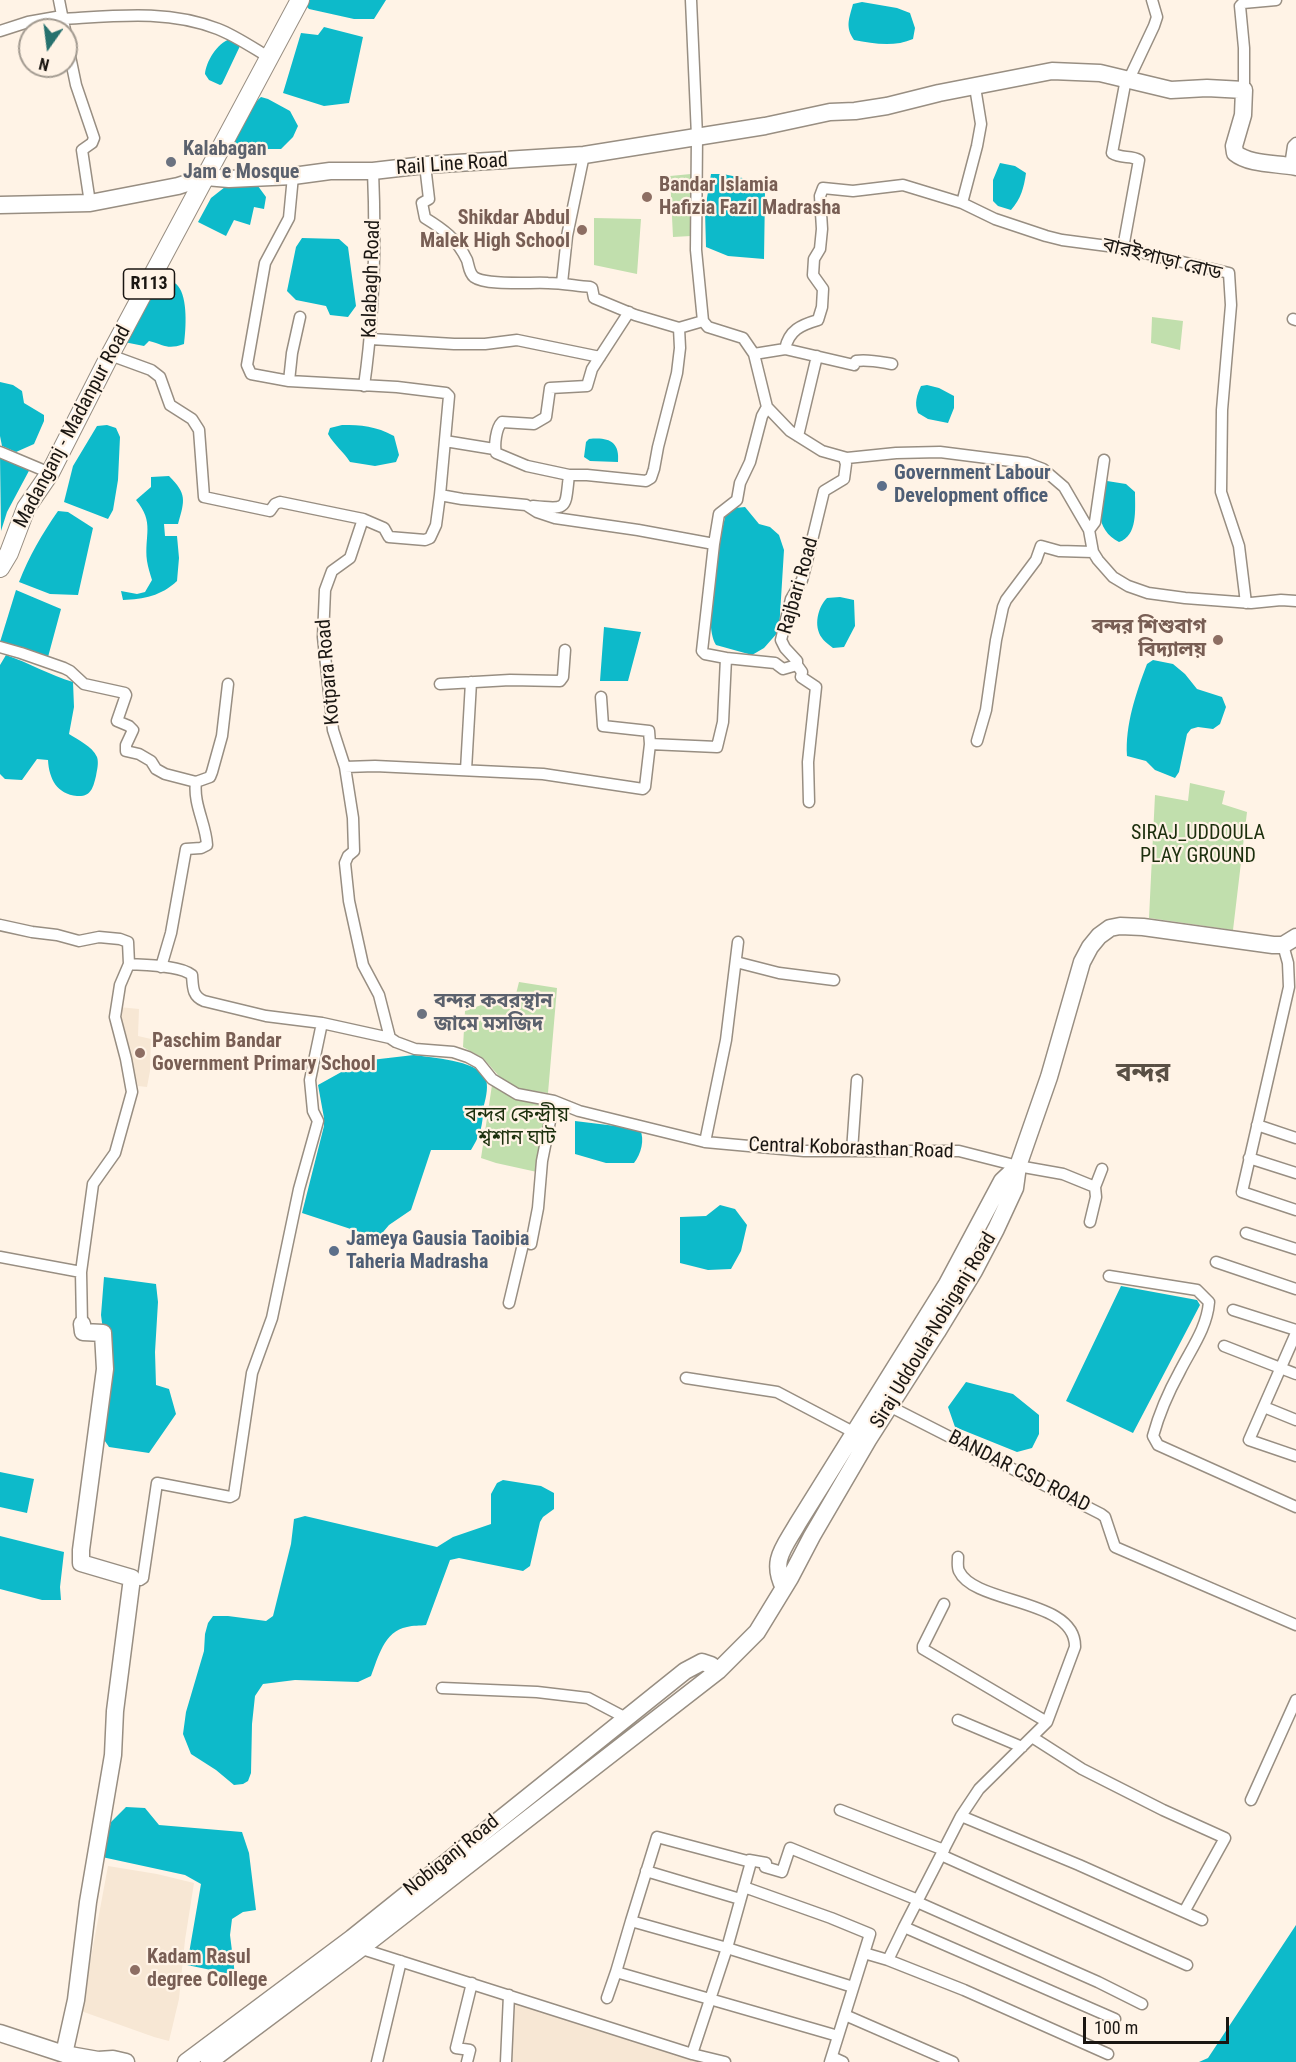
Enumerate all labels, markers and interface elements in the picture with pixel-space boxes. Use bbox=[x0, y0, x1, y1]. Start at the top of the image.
north arrow bbox=[18, 18, 78, 78]
text: N bbox=[37, 54, 51, 74]
place label: Kalabagan Jam e Mosque bbox=[183, 138, 299, 185]
street label: Rail Line Road bbox=[395, 149, 509, 181]
marker: Kalabagan Jam e Mosque bbox=[164, 155, 178, 169]
place label: Bandar Islamia Hafizia Fazil Madrasha bbox=[659, 174, 841, 221]
marker: Bandar Islamia Hafizia Fazil Madrasha bbox=[640, 190, 654, 204]
place label: Shikdar Abdul Malek High School bbox=[420, 207, 570, 254]
street label: Kalabagh Road bbox=[358, 219, 386, 339]
marker: Shikdar Abdul Malek High School bbox=[575, 223, 589, 237]
street label: বারইপাড়া রোড bbox=[1100, 234, 1224, 286]
road number: R113 bbox=[124, 269, 174, 299]
street label: Madanganj - Madanpur Road bbox=[9, 322, 137, 532]
place label: Government Labour Development office bbox=[894, 462, 1051, 509]
marker: Government Labour Development office bbox=[875, 479, 889, 493]
street label: Rajbari Road bbox=[774, 535, 824, 637]
place label: বন্দর শিশুবাগ বিদ্যালয় bbox=[1092, 616, 1206, 663]
street label: Kotpara Road bbox=[312, 618, 346, 726]
marker: বন্দর শিশুবাগ বিদ্যালয় bbox=[1211, 633, 1225, 647]
park label: SIRAJ_UDDOULA PLAY GROUND bbox=[1131, 822, 1265, 869]
place label: বন্দর কবরস্থান জামে মসজিদ bbox=[434, 990, 553, 1037]
marker: বন্দর কবরস্থান জামে মসজিদ bbox=[415, 1007, 429, 1021]
place label: Paschim Bandar Government Primary School bbox=[152, 1030, 376, 1077]
marker: Paschim Bandar Government Primary School bbox=[133, 1046, 147, 1060]
district label: বন্দর bbox=[1116, 1058, 1170, 1090]
park label: বন্দর কেন্দ্রীয় শ্বশান ঘাট bbox=[465, 1104, 569, 1151]
street label: Central Koborasthan Road bbox=[748, 1133, 954, 1165]
place label: Jameya Gausia Taoibia Taheria Madrasha bbox=[346, 1228, 529, 1275]
street label: Siraj Uddoula-Nobiganj Road bbox=[866, 1229, 1002, 1433]
marker: Jameya Gausia Taoibia Taheria Madrasha bbox=[327, 1244, 341, 1258]
street label: BANDAR CSD ROAD bbox=[944, 1426, 1094, 1518]
street label: Nobiganj Road bbox=[400, 1810, 504, 1902]
place label: Kadam Rasul degree College bbox=[147, 1946, 267, 1993]
marker: Kadam Rasul degree College bbox=[128, 1963, 142, 1977]
scale bar bbox=[1086, 2005, 1232, 2043]
text: 100 m bbox=[1094, 2017, 1138, 2038]

